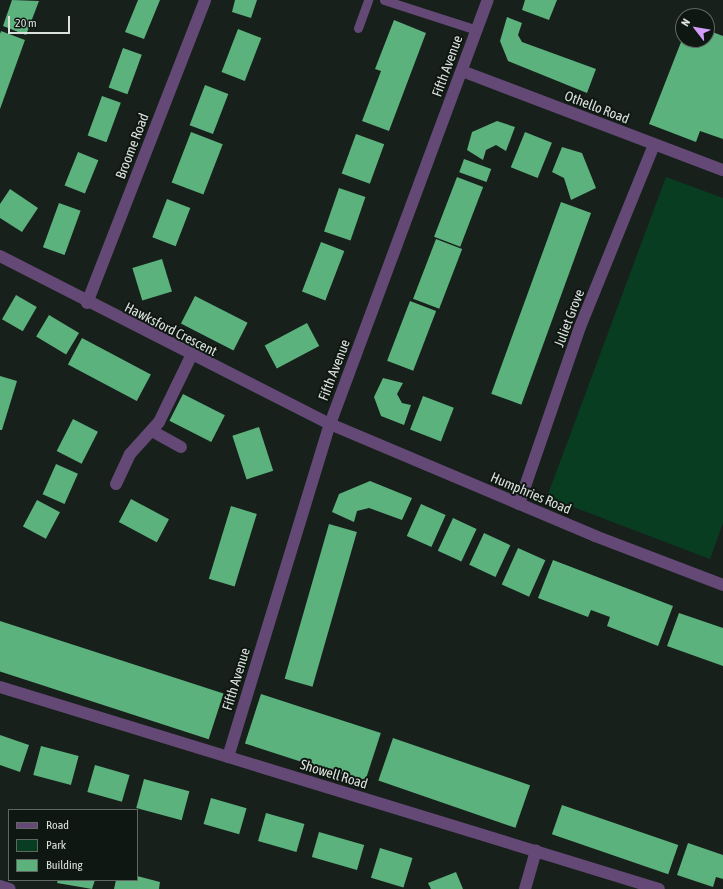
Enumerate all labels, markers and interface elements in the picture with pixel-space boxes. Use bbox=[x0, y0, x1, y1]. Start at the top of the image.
scale bar bbox=[10, 8, 72, 34]
north arrow bbox=[675, 8, 715, 48]
text: 20 m bbox=[15, 16, 37, 30]
text: N bbox=[679, 16, 692, 28]
street label: Fifth Avenue bbox=[428, 33, 466, 99]
street label: Othello Road bbox=[562, 87, 632, 127]
street label: Broome Road bbox=[112, 111, 152, 181]
street label: Juliet Grove bbox=[550, 287, 588, 349]
street label: Hawksford Crescent bbox=[122, 299, 220, 359]
street label: Fifth Avenue bbox=[315, 337, 353, 403]
street label: Humphries Road bbox=[488, 469, 574, 517]
street label: Fifth Avenue bbox=[219, 646, 253, 712]
street label: Showell Road bbox=[298, 756, 370, 792]
legend bbox=[8, 809, 138, 881]
text: Road bbox=[46, 818, 69, 832]
text: Park bbox=[46, 838, 66, 852]
text: Building bbox=[46, 858, 83, 872]

